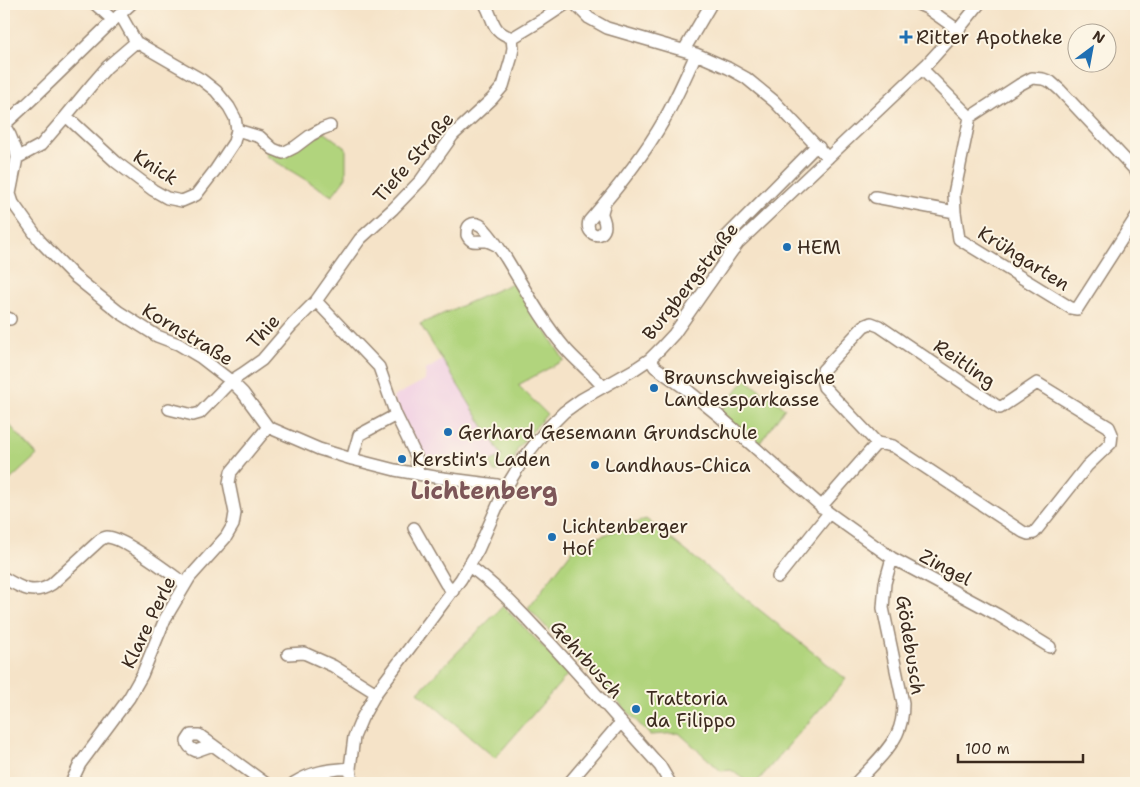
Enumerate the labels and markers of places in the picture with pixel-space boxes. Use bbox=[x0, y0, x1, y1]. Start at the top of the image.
place label: Ritter Apotheke bbox=[916, 25, 1063, 50]
marker: Ritter Apotheke bbox=[900, 31, 912, 43]
place label: HEM bbox=[797, 235, 841, 260]
marker: HEM bbox=[781, 241, 793, 253]
place label: Braunschweigische Landessparkasse bbox=[664, 365, 836, 412]
marker: Braunschweigische Landessparkasse bbox=[648, 382, 660, 394]
place label: Gerhard Gesemann Grundschule bbox=[458, 420, 758, 445]
marker: Gerhard Gesemann Grundschule bbox=[442, 426, 454, 438]
place label: Kerstin's Laden bbox=[412, 447, 550, 472]
marker: Kerstin's Laden bbox=[396, 453, 408, 465]
place label: Landhaus-Chica bbox=[605, 453, 751, 478]
marker: Landhaus-Chica bbox=[589, 459, 601, 471]
place label: Lichtenberger Hof bbox=[562, 514, 688, 561]
marker: Lichtenberger Hof bbox=[546, 531, 558, 543]
place label: Trattoria da Filippo bbox=[646, 686, 736, 733]
marker: Trattoria da Filippo bbox=[630, 703, 642, 715]

